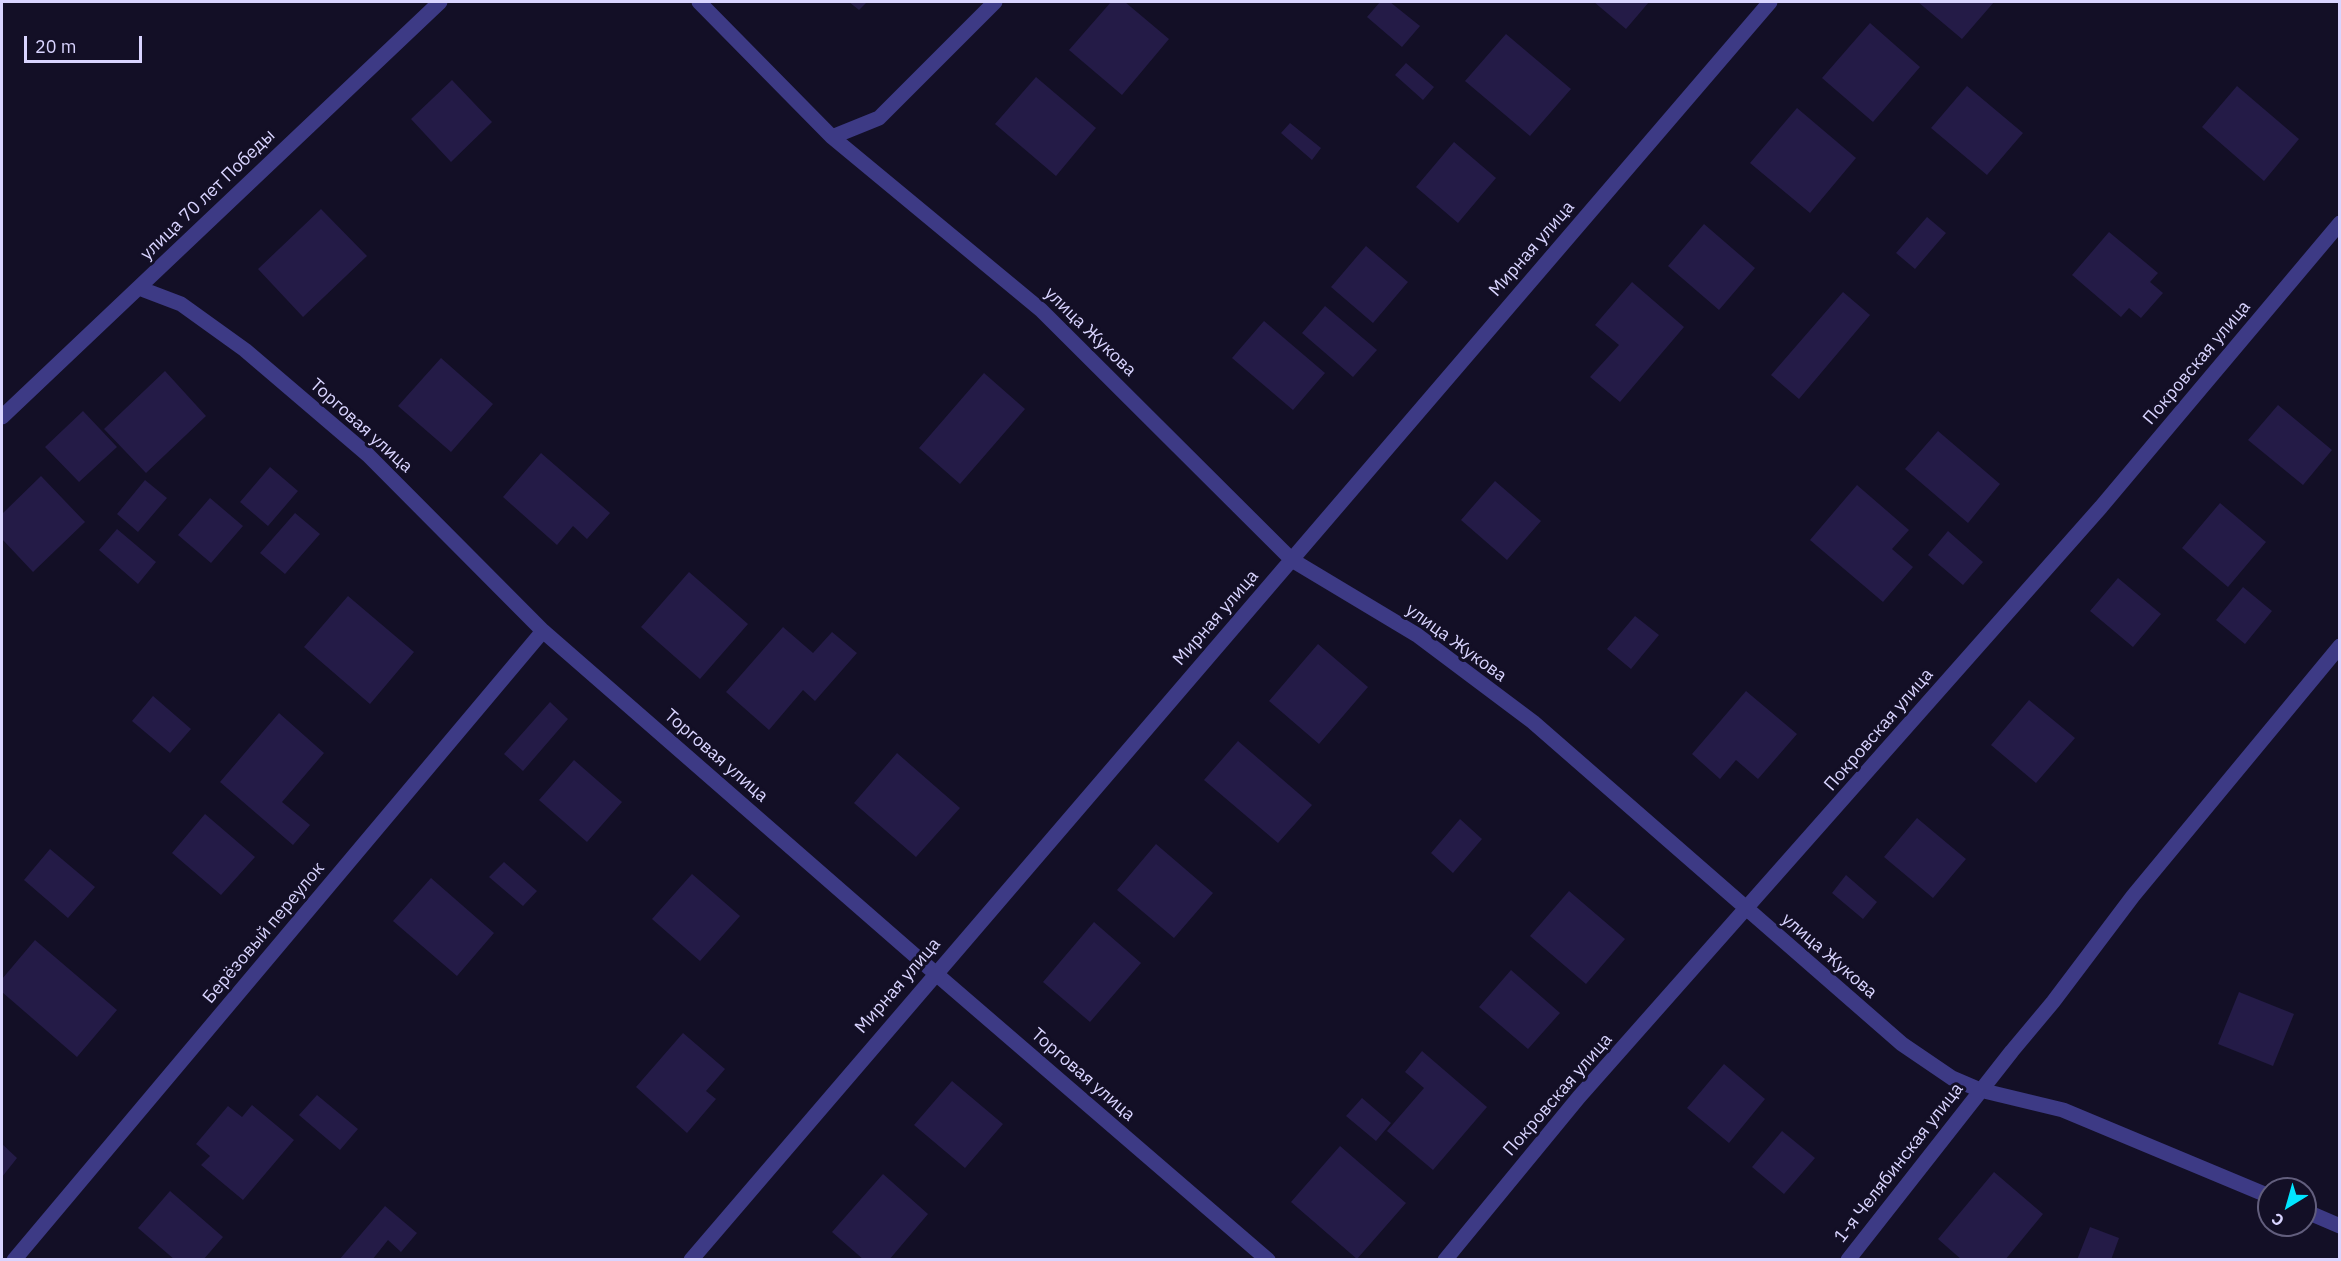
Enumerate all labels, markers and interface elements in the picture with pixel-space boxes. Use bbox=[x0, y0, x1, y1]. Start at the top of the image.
scale bar bbox=[27, 24, 146, 62]
text: 20 m bbox=[35, 35, 77, 58]
street label: улица 70 лет Победы bbox=[136, 125, 280, 265]
street label: Мирная улица bbox=[1485, 197, 1579, 301]
street label: улица Жукова bbox=[1040, 283, 1140, 381]
street label: Покровская улица bbox=[2139, 297, 2255, 429]
street label: Торговая улица bbox=[305, 374, 417, 478]
street label: Мирная улица bbox=[1169, 566, 1263, 670]
street label: улица Жукова bbox=[1401, 599, 1511, 687]
street label: Покровская улица bbox=[1820, 664, 1938, 796]
street label: Торговая улица bbox=[660, 705, 772, 807]
street label: Берёзовый переулок bbox=[199, 858, 329, 1008]
street label: улица Жукова bbox=[1777, 909, 1881, 1003]
street label: Мирная улица bbox=[851, 934, 945, 1038]
street label: Торговая улица bbox=[1027, 1024, 1139, 1126]
street label: Покровская улица bbox=[1499, 1029, 1617, 1161]
street label: 1-я Челябинская улица bbox=[1830, 1079, 1968, 1247]
north arrow bbox=[2257, 1177, 2317, 1237]
text: С bbox=[2267, 1209, 2288, 1231]

